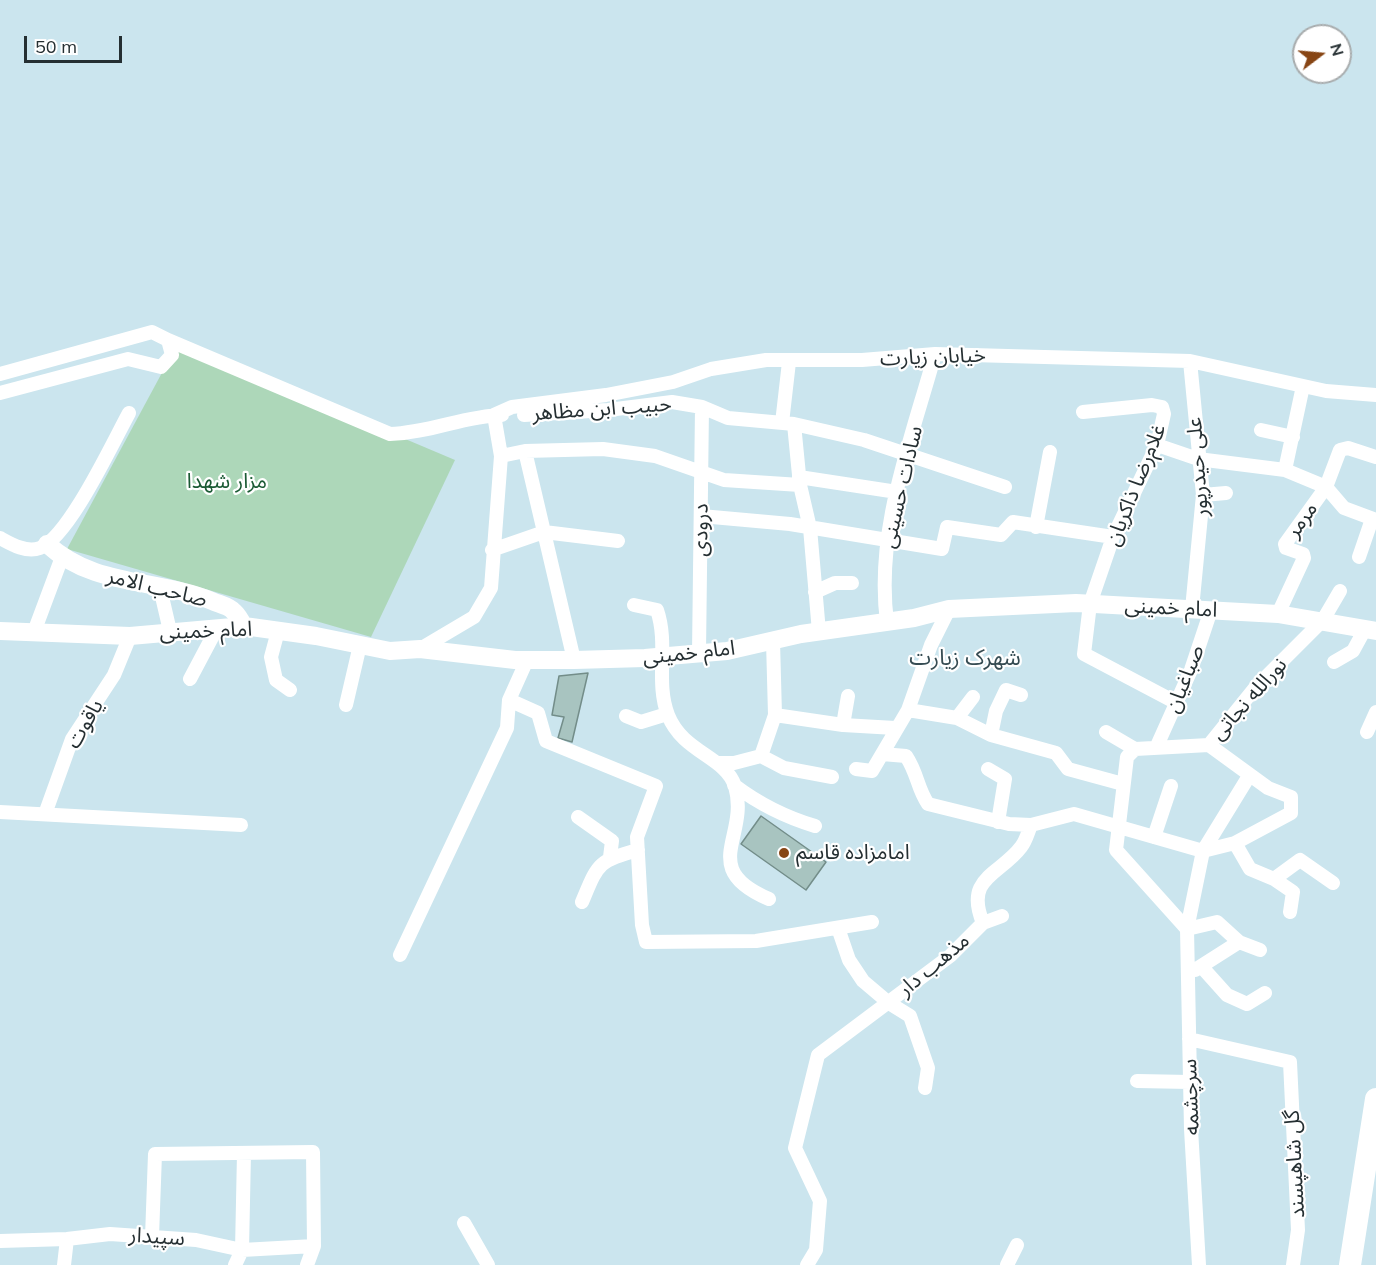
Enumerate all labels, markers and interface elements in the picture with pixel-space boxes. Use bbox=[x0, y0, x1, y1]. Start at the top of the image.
scale bar bbox=[27, 24, 124, 62]
north arrow bbox=[1292, 24, 1352, 84]
text: 50 m bbox=[35, 35, 77, 58]
text: N bbox=[1326, 41, 1349, 58]
street label: خیابان زیارت bbox=[880, 343, 986, 371]
street label: حبیب ابن مظاهر bbox=[531, 392, 673, 426]
street label: علی حیدرپور bbox=[1182, 416, 1214, 518]
street label: غلام‌رضا ذاکریان bbox=[1100, 420, 1172, 550]
street label: سادات حسینی bbox=[876, 423, 928, 551]
park label: مزار شهدا bbox=[187, 469, 267, 495]
street label: مرمر bbox=[1281, 497, 1323, 543]
street label: درودی bbox=[688, 503, 714, 557]
street label: صاحب الامر bbox=[104, 563, 210, 613]
street label: امام خمینی bbox=[1124, 593, 1218, 623]
street label: امام خمینی bbox=[159, 617, 253, 645]
street label: امام خمینی bbox=[642, 636, 736, 670]
street label: صباغیان bbox=[1160, 641, 1210, 717]
district label: شهرک زیارت bbox=[909, 645, 1021, 671]
street label: نورالله نجاتی bbox=[1205, 653, 1293, 745]
street label: یاقوت bbox=[61, 695, 109, 753]
place label: امامزاده قاسم bbox=[796, 840, 910, 866]
marker: امامزاده قاسم bbox=[777, 846, 791, 860]
street label: مذهب دار bbox=[893, 928, 975, 1002]
street label: سرچشمه bbox=[1177, 1058, 1205, 1136]
street label: گل شاهپسند bbox=[1280, 1109, 1310, 1219]
street label: سپیدار bbox=[128, 1222, 186, 1252]

